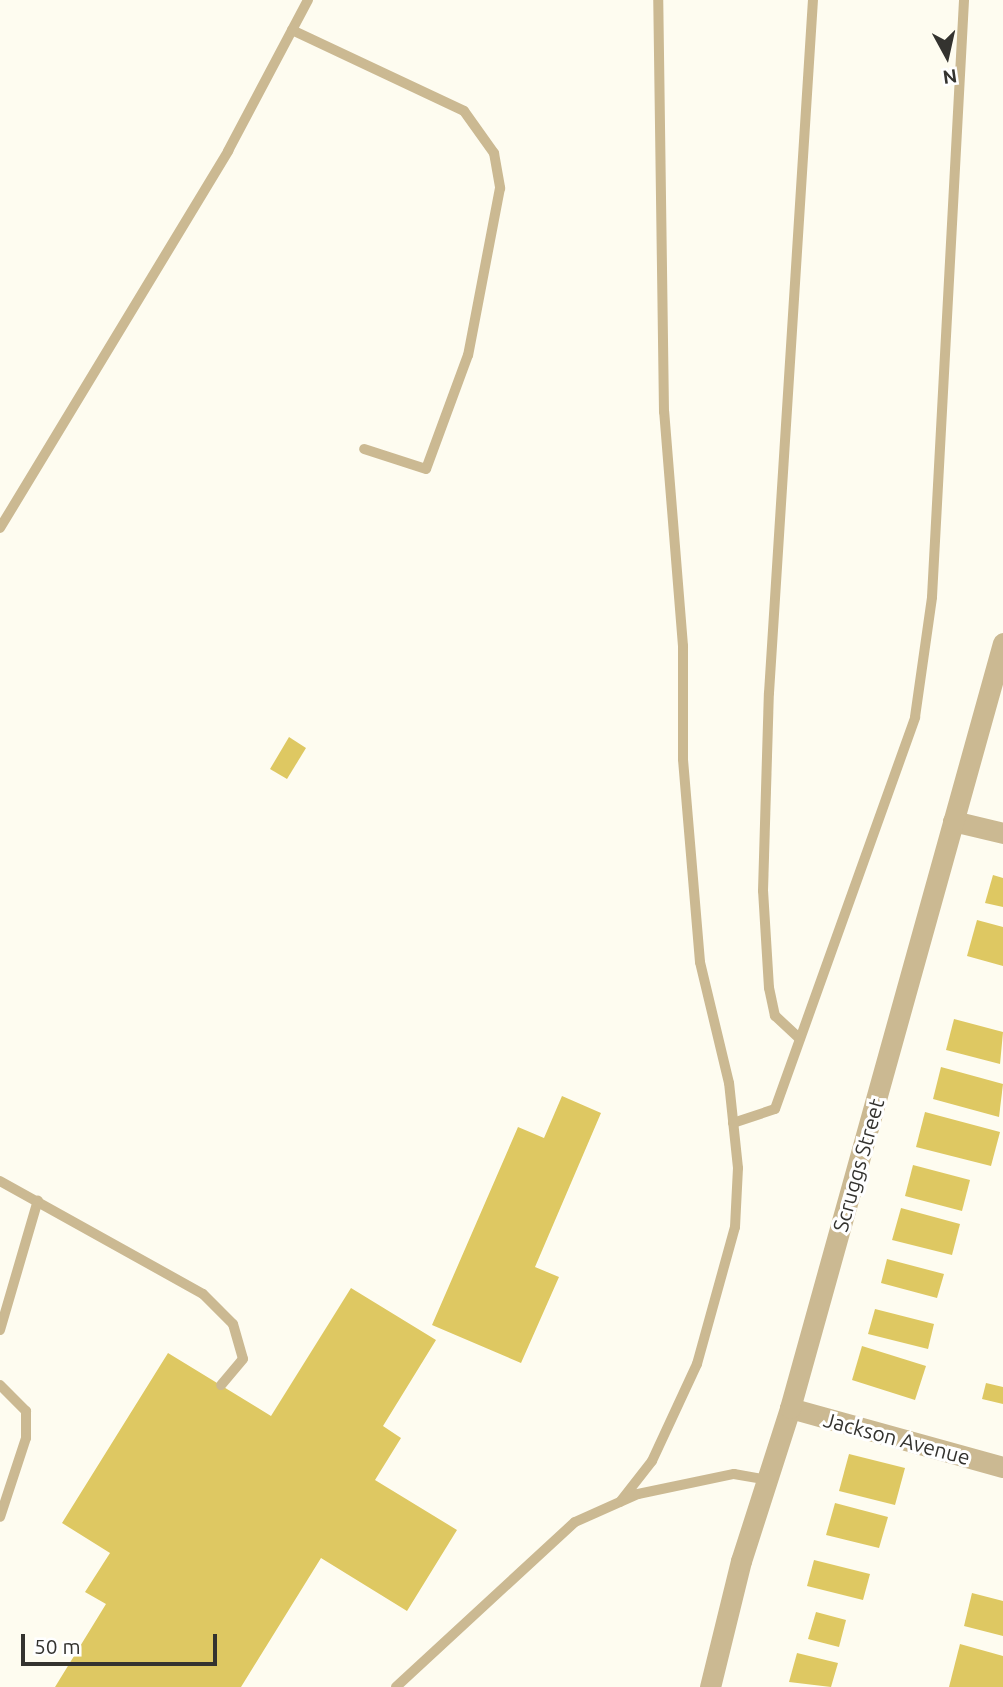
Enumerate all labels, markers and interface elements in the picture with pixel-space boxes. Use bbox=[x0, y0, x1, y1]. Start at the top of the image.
north arrow bbox=[912, 21, 982, 91]
text: N bbox=[941, 65, 958, 89]
street label: Scruggs Street bbox=[827, 1095, 889, 1235]
street label: Jackson Avenue bbox=[821, 1406, 973, 1470]
scale bar bbox=[24, 1620, 220, 1664]
text: 50 m bbox=[34, 1634, 81, 1658]

